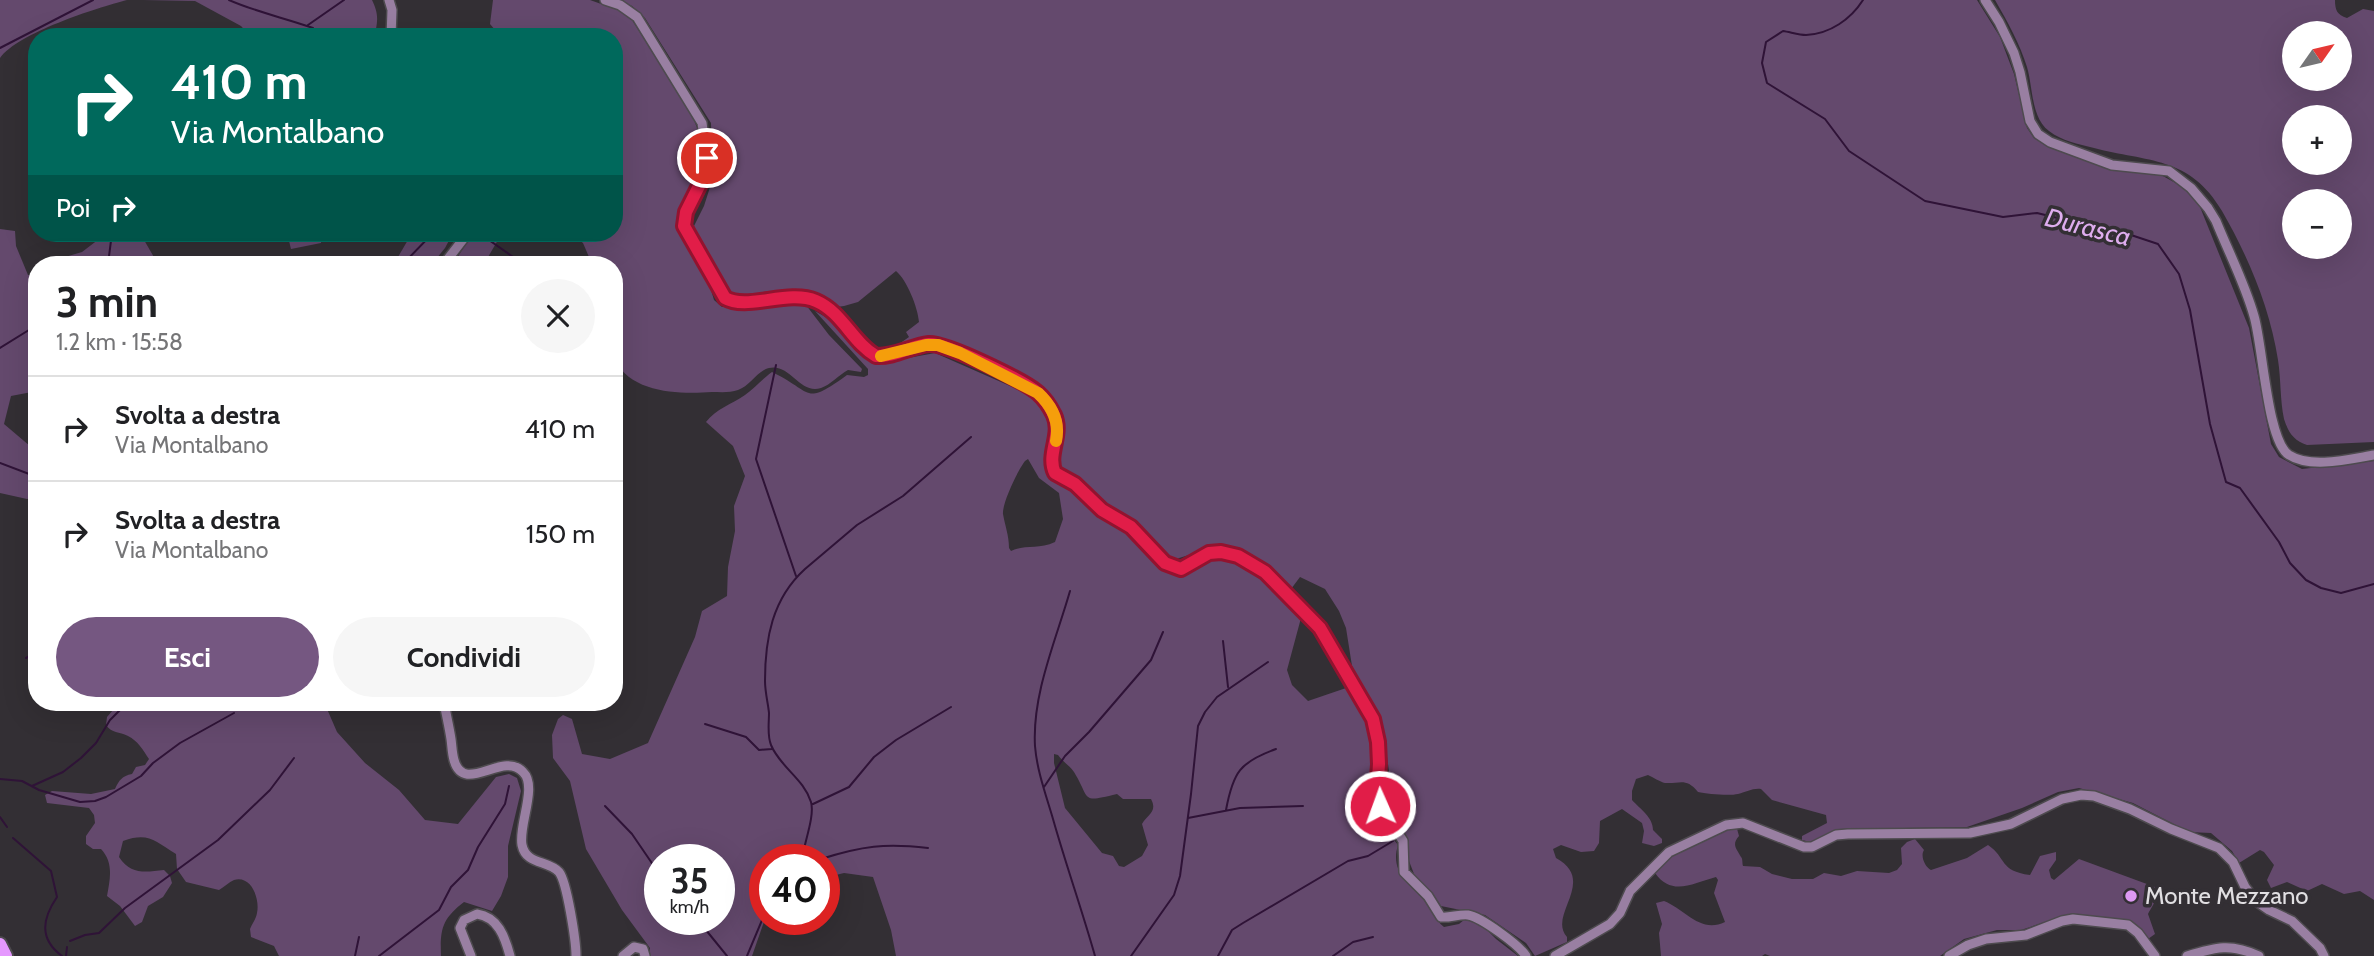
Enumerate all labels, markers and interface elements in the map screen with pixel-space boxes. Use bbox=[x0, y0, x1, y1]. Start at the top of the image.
north arrow bbox=[2282, 21, 2352, 91]
map controls bbox=[2282, 21, 2352, 259]
text: 410 m bbox=[171, 52, 307, 111]
icon: right bbox=[56, 56, 147, 147]
button: + bbox=[2282, 105, 2352, 175]
text: Via Montalbano bbox=[171, 112, 384, 151]
pin bbox=[677, 128, 737, 188]
icon: arrive bbox=[688, 139, 726, 177]
icon: right bbox=[104, 189, 142, 227]
button: − bbox=[2282, 189, 2352, 259]
text: Poi bbox=[56, 192, 90, 224]
water label: Durasca bbox=[2042, 201, 2134, 253]
text: 3 min bbox=[56, 276, 158, 328]
button: close bbox=[521, 279, 595, 353]
text: 1.2 km · 15:58 bbox=[56, 328, 183, 356]
text: Svolta a destra bbox=[115, 399, 280, 431]
icon: right bbox=[56, 410, 94, 448]
text: 410 m bbox=[525, 413, 595, 445]
text: Via Montalbano bbox=[115, 431, 268, 459]
text: Svolta a destra bbox=[115, 504, 280, 536]
icon: right bbox=[56, 515, 94, 553]
text: 150 m bbox=[526, 518, 595, 550]
text: Via Montalbano bbox=[115, 536, 268, 564]
button: Esci bbox=[56, 617, 319, 697]
button: Condividi bbox=[333, 617, 595, 697]
position arrow bbox=[1343, 769, 1417, 843]
speed limit sign: 40 bbox=[749, 844, 840, 935]
text: 35 bbox=[671, 859, 708, 902]
place label: Monte Mezzano bbox=[2145, 881, 2309, 910]
marker: Monte Mezzano bbox=[2123, 888, 2139, 904]
text: km/h bbox=[670, 896, 709, 918]

